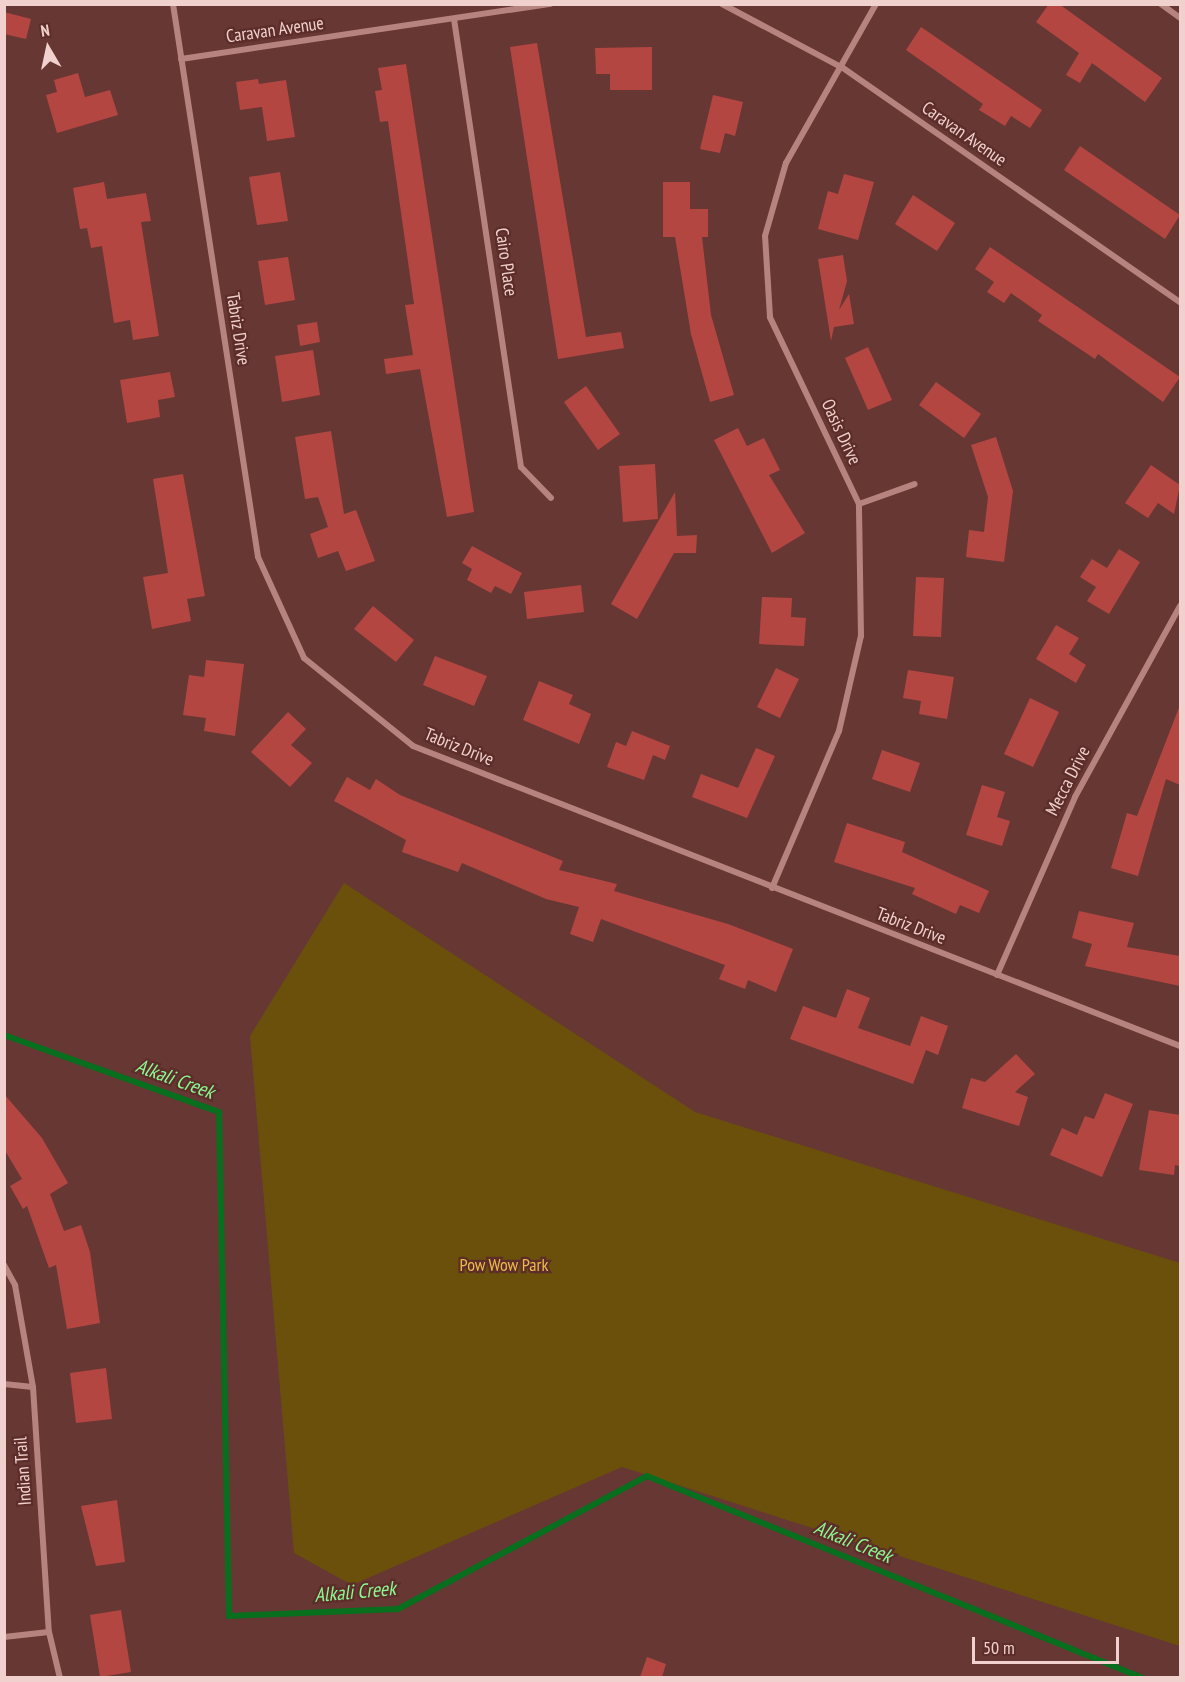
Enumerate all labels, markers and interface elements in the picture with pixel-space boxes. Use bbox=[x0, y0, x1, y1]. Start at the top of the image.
street label: Caravan Avenue bbox=[225, 12, 325, 48]
north arrow bbox=[18, 18, 78, 78]
text: N bbox=[39, 20, 51, 41]
street label: Caravan Avenue bbox=[917, 97, 1011, 171]
street label: Cairo Place bbox=[491, 226, 521, 298]
street label: Tabriz Drive bbox=[222, 291, 254, 367]
street label: Oasis Drive bbox=[816, 396, 866, 468]
street label: Tabriz Drive bbox=[421, 723, 497, 771]
street label: Mecca Drive bbox=[1041, 743, 1095, 819]
street label: Tabriz Drive bbox=[873, 903, 949, 949]
water label: Alkali Creek bbox=[133, 1054, 217, 1104]
park label: Pow Wow Park bbox=[459, 1254, 549, 1276]
street label: Indian Trail bbox=[10, 1436, 36, 1506]
water label: Alkali Creek bbox=[811, 1516, 895, 1568]
water label: Alkali Creek bbox=[313, 1576, 397, 1608]
scale bar bbox=[975, 1625, 1122, 1663]
text: 50 m bbox=[983, 1636, 1015, 1659]

